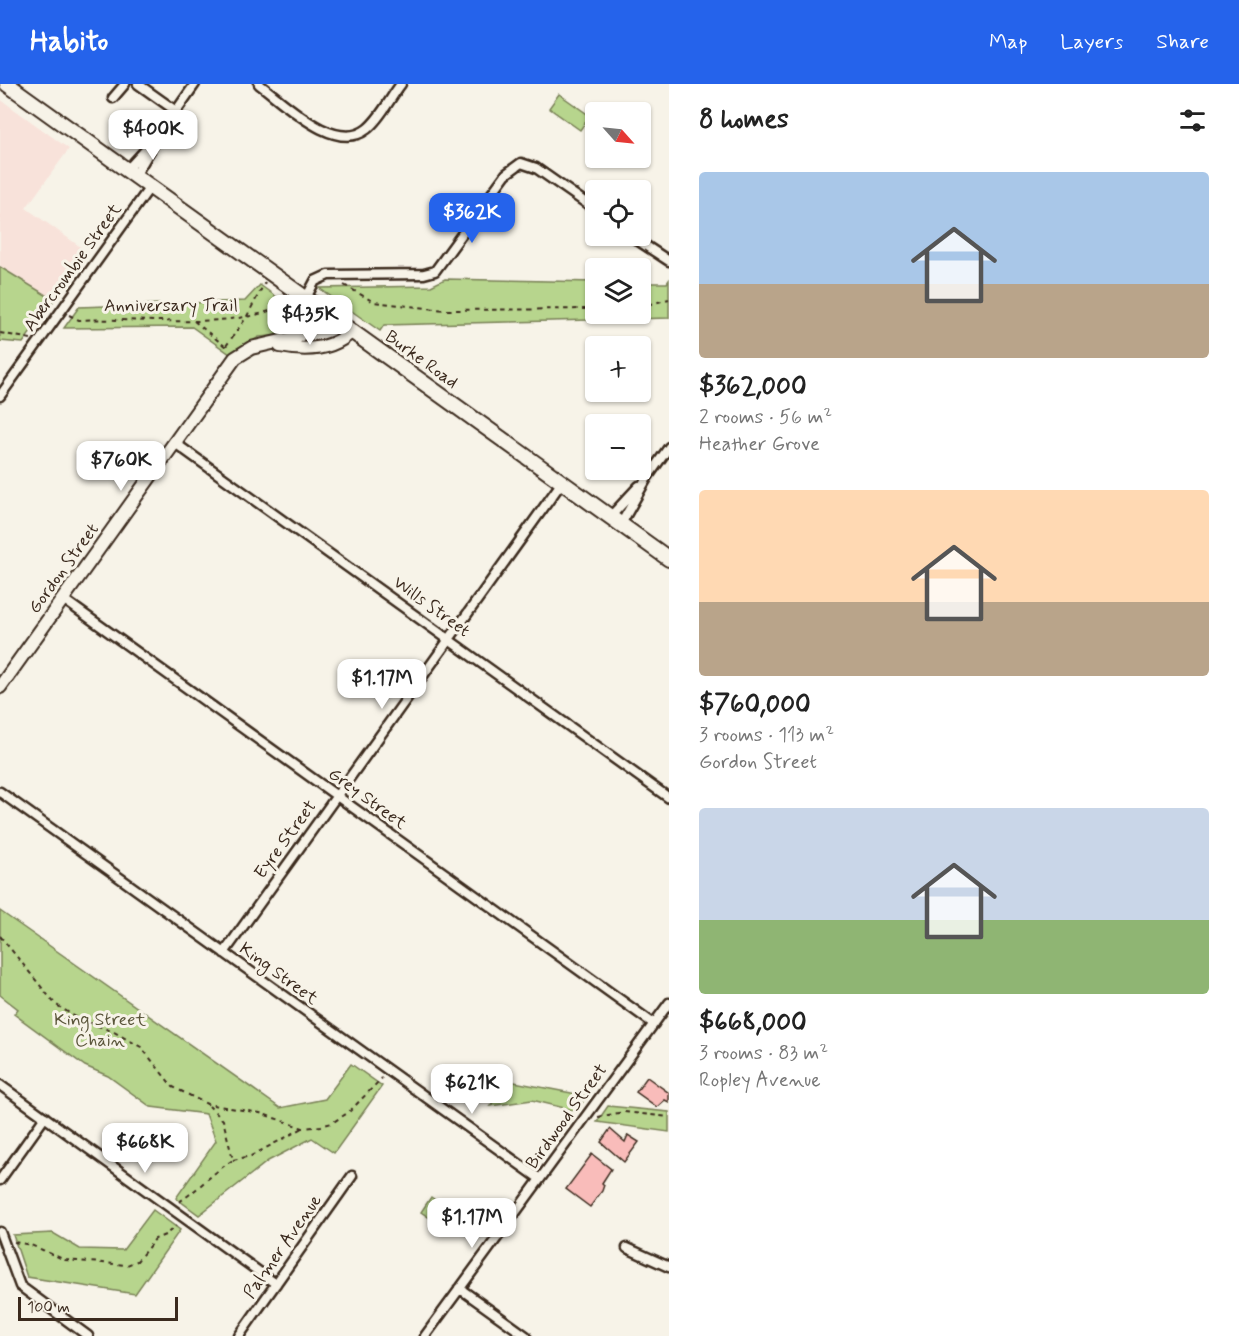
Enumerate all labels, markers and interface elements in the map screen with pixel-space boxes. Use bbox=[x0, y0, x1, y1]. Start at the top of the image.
text: Habito bbox=[30, 24, 108, 61]
text: Map bbox=[989, 28, 1027, 56]
text: Layers bbox=[1060, 28, 1123, 56]
text: Share bbox=[1156, 28, 1209, 56]
north arrow bbox=[585, 102, 651, 168]
map controls bbox=[585, 102, 651, 480]
text: 8 homes bbox=[699, 103, 789, 137]
icon: filters bbox=[1176, 104, 1209, 137]
pin: $400K bbox=[111, 110, 195, 161]
text: $400K bbox=[123, 116, 183, 143]
button: locate bbox=[585, 180, 651, 246]
pin: $362K bbox=[430, 193, 514, 244]
street label: Abercrombie Street bbox=[18, 198, 128, 337]
text: $362K bbox=[443, 199, 501, 226]
icon: home bbox=[900, 211, 1008, 319]
button: layers bbox=[585, 258, 651, 324]
street label: Anniversary Trail bbox=[104, 294, 238, 318]
pin: $435K bbox=[268, 295, 352, 346]
text: $435K bbox=[281, 301, 339, 328]
street label: Burke Road bbox=[380, 325, 463, 395]
button: + bbox=[585, 336, 651, 402]
text: $362,000 bbox=[699, 370, 807, 404]
text: 2 rooms · 56 m² bbox=[699, 404, 832, 431]
button: − bbox=[585, 414, 651, 480]
text: Heather Grove bbox=[699, 431, 820, 458]
pin: $760K bbox=[79, 441, 163, 492]
text: $760K bbox=[90, 447, 152, 474]
street label: Gordon Street bbox=[23, 518, 105, 619]
icon: home bbox=[900, 529, 1008, 637]
street label: Wills Street bbox=[388, 571, 475, 643]
pin: $1.17M bbox=[333, 659, 431, 710]
text: $1.17M bbox=[351, 665, 413, 692]
text: $760,000 bbox=[699, 688, 811, 722]
text: 3 rooms · 113 m² bbox=[699, 722, 834, 749]
text: Gordon Street bbox=[699, 749, 817, 776]
street label: Grey Street bbox=[323, 762, 412, 836]
street label: Eyre Street bbox=[249, 795, 323, 884]
icon: home bbox=[900, 847, 1008, 955]
street label: King Street bbox=[234, 937, 323, 1012]
text: $668,000 bbox=[699, 1006, 807, 1040]
park label: King Street Chain bbox=[54, 1008, 146, 1053]
text: 3 rooms · 83 m² bbox=[699, 1040, 828, 1067]
street label: Birdwood Street bbox=[520, 1059, 613, 1174]
pin: $621K bbox=[430, 1064, 514, 1115]
text: Ropley Avenue bbox=[699, 1067, 821, 1094]
text: $621K bbox=[445, 1070, 499, 1097]
pin: $668K bbox=[103, 1123, 187, 1174]
text: $668K bbox=[116, 1129, 174, 1156]
street label: Palmer Avenue bbox=[238, 1190, 328, 1303]
pin: $1.17M bbox=[423, 1198, 521, 1249]
text: $1.17M bbox=[441, 1204, 503, 1231]
scale bar bbox=[18, 1294, 178, 1322]
text: 100 m bbox=[27, 1297, 70, 1318]

